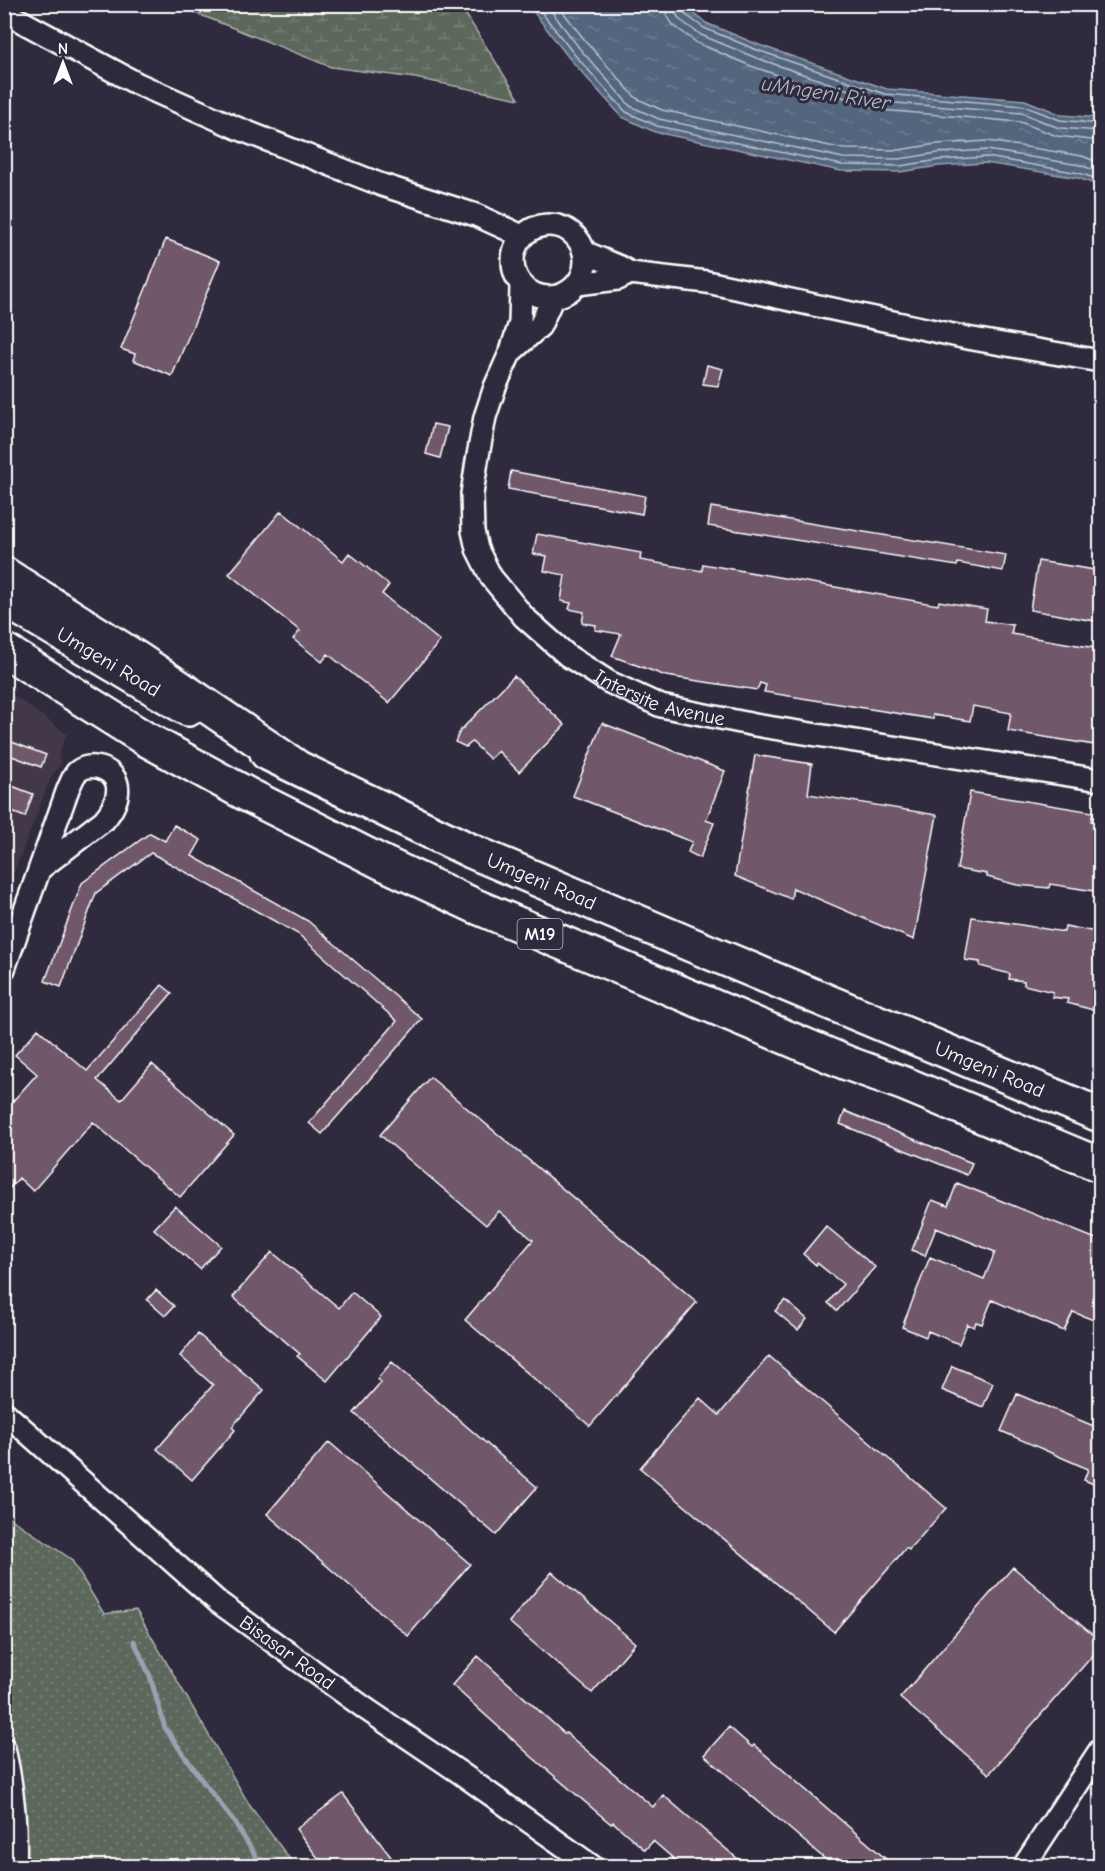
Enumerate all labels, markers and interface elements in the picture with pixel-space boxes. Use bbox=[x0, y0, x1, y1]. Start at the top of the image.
north arrow bbox=[33, 33, 93, 93]
text: N bbox=[58, 40, 68, 58]
water label: uMngeni River bbox=[760, 71, 894, 115]
street label: Umgeni Road bbox=[53, 622, 165, 701]
street label: Intersite Avenue bbox=[590, 664, 727, 730]
street label: Umgeni Road bbox=[483, 848, 600, 914]
road number: M19 bbox=[518, 919, 562, 949]
street label: Umgeni Road bbox=[932, 1036, 1048, 1102]
street label: Bisasar Road bbox=[235, 1610, 340, 1694]

